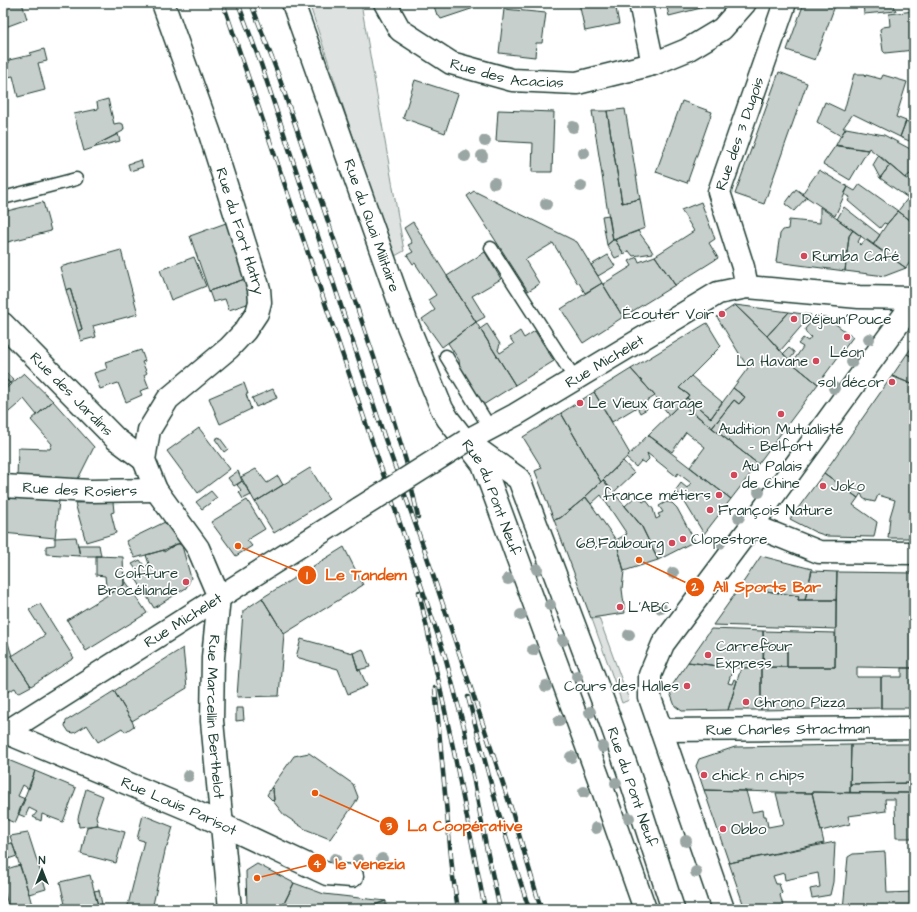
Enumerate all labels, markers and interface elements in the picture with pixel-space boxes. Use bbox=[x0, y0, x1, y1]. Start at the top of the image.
street label: Rue des Acacias bbox=[448, 53, 565, 93]
street label: Rue des 3 Dugois bbox=[710, 74, 769, 193]
street label: Rue du Quai Militaire bbox=[339, 156, 405, 295]
street label: Rue du Fort Hatry bbox=[211, 165, 270, 295]
place label: Rumba Café bbox=[812, 246, 899, 267]
marker: Rumba Café bbox=[799, 251, 809, 261]
place label: Écouter Voir bbox=[623, 304, 714, 325]
marker: Écouter Voir bbox=[717, 309, 727, 319]
place label: Déjeun'Pouce bbox=[802, 309, 891, 330]
marker: Déjeun'Pouce bbox=[789, 314, 799, 324]
street label: Rue Michelet bbox=[561, 329, 648, 393]
marker: Léon bbox=[842, 332, 852, 342]
place label: Léon bbox=[830, 342, 865, 363]
street label: Rue des Jardins bbox=[25, 347, 118, 441]
place label: La Havane bbox=[736, 351, 808, 372]
marker: La Havane bbox=[811, 356, 821, 366]
place label: sol décor bbox=[818, 372, 884, 393]
marker: sol décor bbox=[887, 377, 897, 387]
place label: Le Vieux Garage bbox=[588, 393, 703, 415]
marker: Le Vieux Garage bbox=[575, 398, 585, 408]
marker: Audition Mutualiste - Belfort bbox=[776, 409, 786, 419]
place label: Audition Mutualiste - Belfort bbox=[718, 419, 844, 457]
street label: Rue du Pont Neuf bbox=[457, 435, 526, 558]
place label: Au Palais de Chine bbox=[742, 456, 803, 494]
marker: Au Palais de Chine bbox=[729, 470, 739, 480]
place label: Joko bbox=[831, 476, 866, 497]
street label: Rue des Rosiers bbox=[22, 477, 138, 502]
marker: Joko bbox=[818, 481, 828, 491]
place label: france métiers bbox=[603, 485, 711, 506]
marker: france métiers bbox=[714, 490, 724, 500]
place label: François Nature bbox=[718, 500, 833, 521]
marker: François Nature bbox=[705, 505, 715, 515]
place label: Clopestore bbox=[691, 529, 767, 550]
place label: 68,Faubourg bbox=[576, 533, 664, 555]
marker: Clopestore bbox=[678, 534, 688, 544]
marker: 68,Faubourg bbox=[667, 538, 677, 548]
callout: Le Tandem bbox=[297, 561, 414, 589]
place label: Coiffure Brocéliande bbox=[97, 563, 178, 601]
text: Le Tandem bbox=[325, 564, 407, 586]
text: 1 bbox=[306, 567, 308, 584]
callout: All Sports Bar bbox=[685, 573, 829, 601]
text: All Sports Bar bbox=[713, 576, 821, 598]
marker: Coiffure Brocéliande bbox=[181, 577, 191, 587]
text: 2 bbox=[691, 579, 699, 596]
street label: Rue Michelet bbox=[140, 587, 226, 653]
place label: L'ABC bbox=[628, 597, 672, 618]
marker: L'ABC bbox=[615, 602, 625, 612]
street label: Rue Marcellin Berthelot bbox=[201, 634, 230, 800]
place label: Carrefour Express bbox=[716, 636, 792, 674]
marker: Carrefour Express bbox=[703, 650, 713, 660]
place label: Cours des Halles bbox=[564, 676, 679, 697]
marker: Cours des Halles bbox=[682, 681, 692, 691]
place label: Chrono Pizza bbox=[754, 692, 845, 713]
marker: Chrono Pizza bbox=[741, 697, 751, 707]
street label: Rue Charles Stractman bbox=[706, 718, 871, 740]
street label: Rue du Pont Neuf bbox=[602, 724, 662, 850]
place label: chick n chips bbox=[712, 765, 805, 786]
marker: chick n chips bbox=[699, 770, 709, 780]
street label: Rue Louis Parisot bbox=[118, 771, 240, 841]
callout: La Coopérative bbox=[379, 812, 530, 840]
text: La Coopérative bbox=[407, 815, 523, 837]
text: 3 bbox=[385, 818, 393, 835]
place label: Obbo bbox=[731, 819, 767, 840]
marker: Obbo bbox=[718, 824, 728, 834]
callout: le venezia bbox=[307, 849, 413, 877]
north arrow bbox=[22, 850, 62, 890]
text: N bbox=[39, 853, 46, 868]
text: le venezia bbox=[335, 853, 406, 875]
text: 4 bbox=[313, 856, 322, 873]

